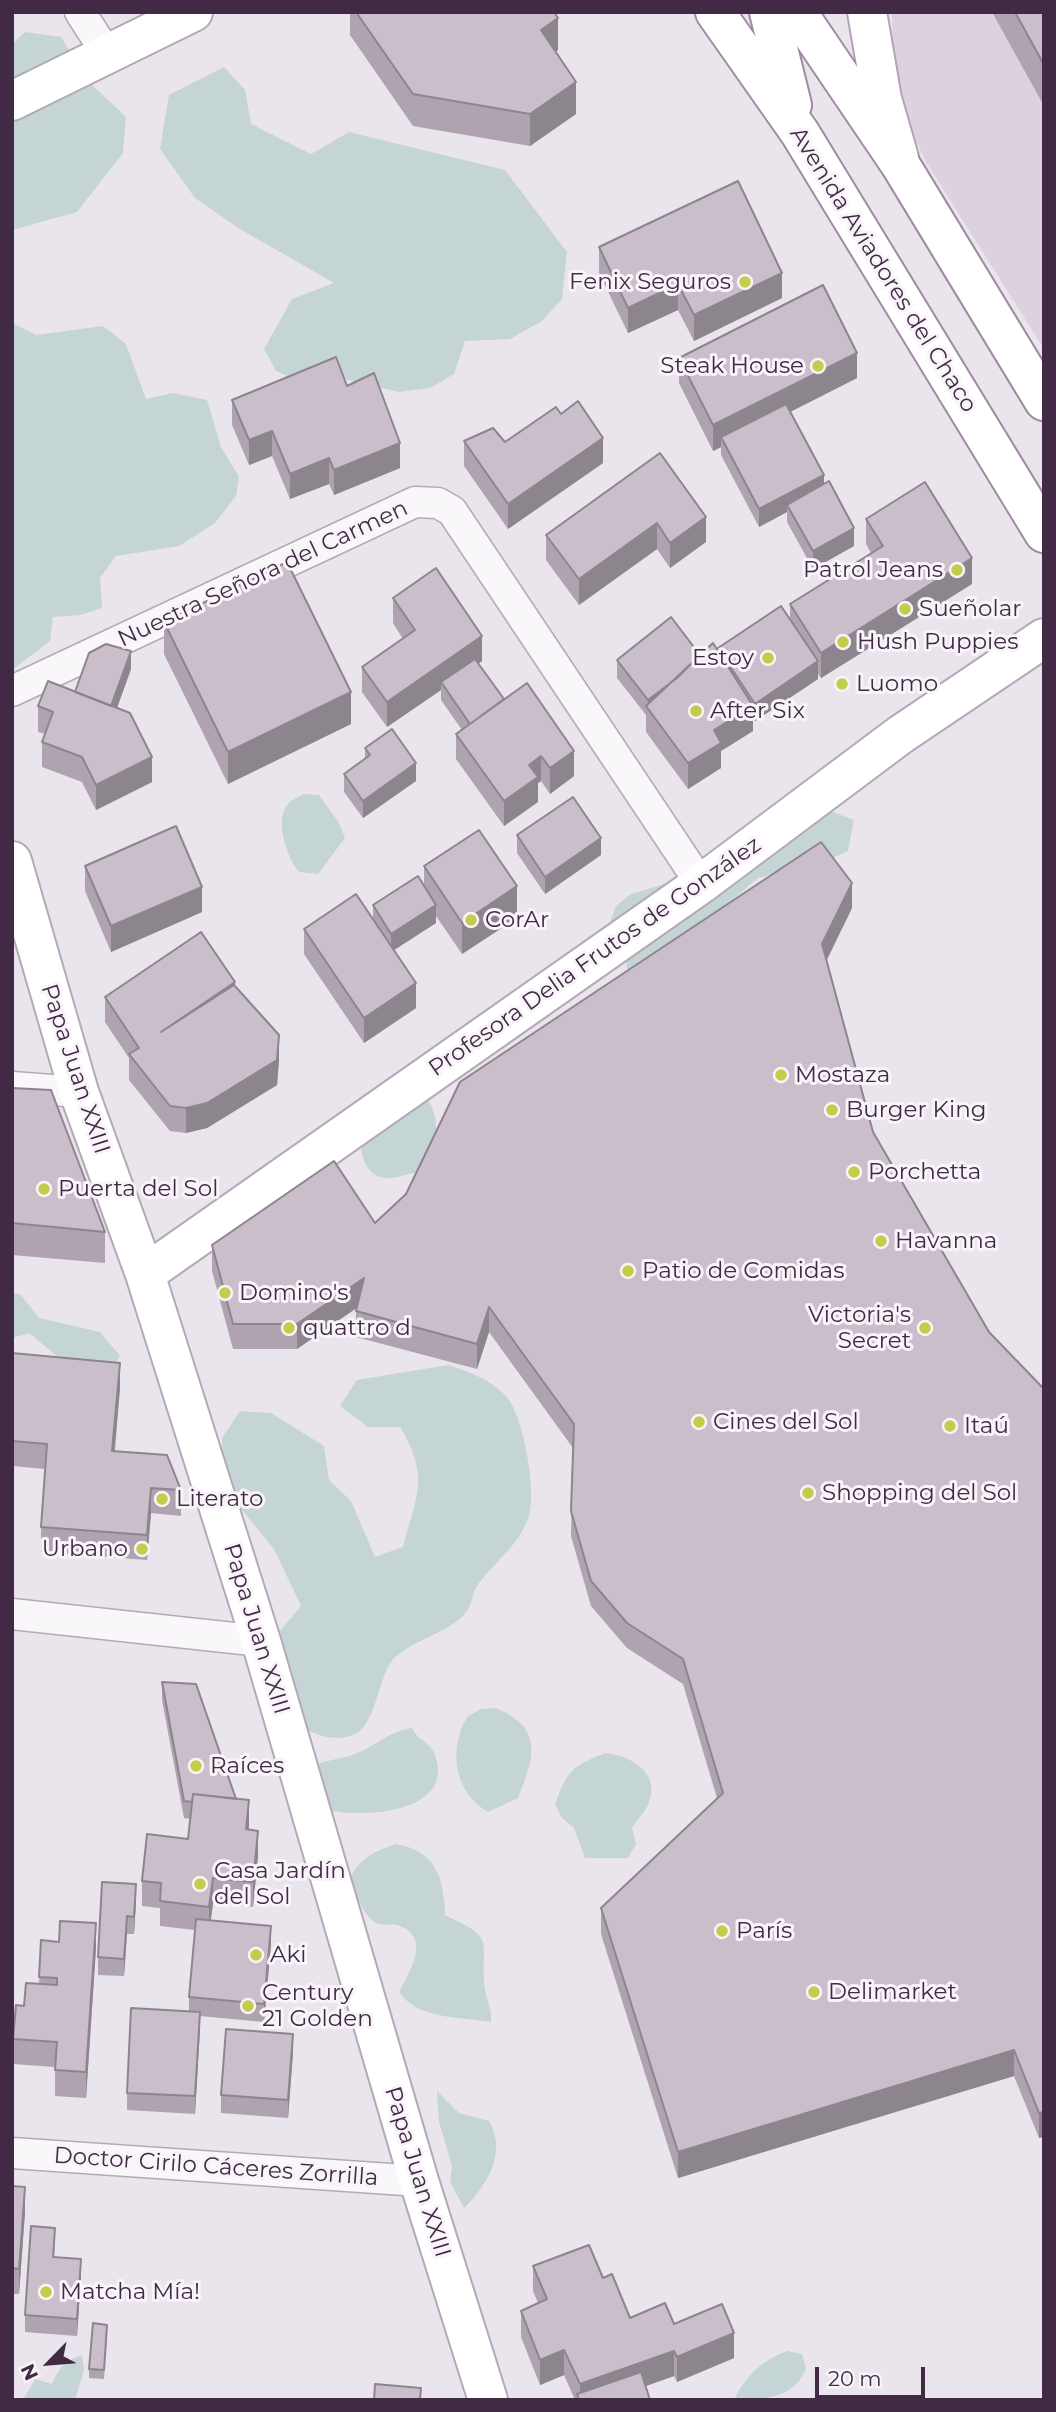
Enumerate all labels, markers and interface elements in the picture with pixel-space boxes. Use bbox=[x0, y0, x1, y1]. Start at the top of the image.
street label: Avenida Aviadores del Chaco bbox=[784, 122, 982, 418]
place label: Fenix Seguros bbox=[569, 268, 731, 296]
marker: Fenix Seguros bbox=[737, 274, 753, 290]
place label: Steak House bbox=[660, 352, 804, 380]
marker: Steak House bbox=[810, 358, 826, 374]
street label: Nuestra Señora del Carmen bbox=[114, 495, 412, 653]
place label: Patrol Jeans bbox=[803, 556, 943, 584]
marker: Patrol Jeans bbox=[949, 562, 965, 578]
place label: Sueñolar bbox=[919, 595, 1021, 623]
marker: Sueñolar bbox=[897, 601, 913, 617]
place label: Hush Puppies bbox=[857, 628, 1018, 656]
marker: Hush Puppies bbox=[835, 634, 851, 650]
place label: Estoy bbox=[692, 644, 754, 672]
marker: Estoy bbox=[760, 650, 776, 666]
place label: Luomo bbox=[856, 670, 938, 698]
marker: Luomo bbox=[834, 676, 850, 692]
place label: After Six bbox=[710, 697, 805, 725]
marker: After Six bbox=[688, 703, 704, 719]
street label: Profesora Delia Frutos de González bbox=[424, 831, 766, 1083]
place label: CorAr bbox=[485, 906, 549, 934]
marker: CorAr bbox=[463, 912, 479, 928]
street label: Papa Juan XXIII bbox=[35, 981, 115, 1157]
place label: Mostaza bbox=[795, 1061, 890, 1089]
marker: Mostaza bbox=[773, 1067, 789, 1083]
place label: Burger King bbox=[846, 1096, 986, 1124]
marker: Burger King bbox=[824, 1102, 840, 1118]
place label: Porchetta bbox=[868, 1158, 981, 1186]
marker: Porchetta bbox=[846, 1164, 862, 1180]
place label: Puerta del Sol bbox=[58, 1175, 218, 1203]
marker: Puerta del Sol bbox=[36, 1181, 52, 1197]
place label: Havanna bbox=[895, 1227, 997, 1255]
marker: Havanna bbox=[873, 1233, 889, 1249]
place label: Patio de Comidas bbox=[642, 1257, 844, 1285]
marker: Patio de Comidas bbox=[620, 1263, 636, 1279]
place label: Domino's bbox=[239, 1279, 349, 1307]
marker: Domino's bbox=[217, 1285, 233, 1301]
place label: Victoria's Secret bbox=[808, 1301, 911, 1355]
place label: quattro d bbox=[303, 1314, 411, 1342]
marker: quattro d bbox=[281, 1320, 297, 1336]
marker: Victoria's Secret bbox=[917, 1320, 933, 1336]
place label: Cines del Sol bbox=[713, 1408, 859, 1436]
place label: Itaú bbox=[964, 1412, 1009, 1440]
marker: Cines del Sol bbox=[691, 1414, 707, 1430]
marker: Itaú bbox=[942, 1418, 958, 1434]
place label: Shopping del Sol bbox=[822, 1479, 1017, 1507]
place label: Literato bbox=[176, 1485, 264, 1513]
marker: Shopping del Sol bbox=[800, 1485, 816, 1501]
marker: Literato bbox=[154, 1491, 170, 1507]
place label: Urbano bbox=[42, 1535, 128, 1563]
street label: Papa Juan XXIII bbox=[217, 1540, 295, 1718]
marker: Urbano bbox=[134, 1541, 150, 1557]
place label: Raíces bbox=[210, 1752, 284, 1780]
marker: Raíces bbox=[188, 1758, 204, 1774]
place label: Casa Jardín del Sol bbox=[214, 1857, 346, 1911]
marker: Casa Jardín del Sol bbox=[192, 1876, 208, 1892]
place label: París bbox=[736, 1917, 792, 1945]
marker: París bbox=[714, 1923, 730, 1939]
place label: Aki bbox=[270, 1941, 306, 1969]
marker: Aki bbox=[248, 1947, 264, 1963]
place label: Delimarket bbox=[828, 1978, 957, 2006]
place label: Century 21 Golden bbox=[262, 1979, 373, 2033]
marker: Delimarket bbox=[806, 1984, 822, 2000]
marker: Century 21 Golden bbox=[240, 1998, 256, 2014]
street label: Papa Juan XXIII bbox=[378, 2083, 456, 2261]
street label: Doctor Cirilo Cáceres Zorrilla bbox=[53, 2142, 379, 2192]
place label: Matcha Mía! bbox=[60, 2278, 200, 2306]
marker: Matcha Mía! bbox=[38, 2284, 54, 2300]
north arrow bbox=[14, 2328, 84, 2398]
scale bar bbox=[818, 2352, 928, 2396]
text: N bbox=[16, 2360, 43, 2384]
text: 20 m bbox=[828, 2366, 882, 2391]

